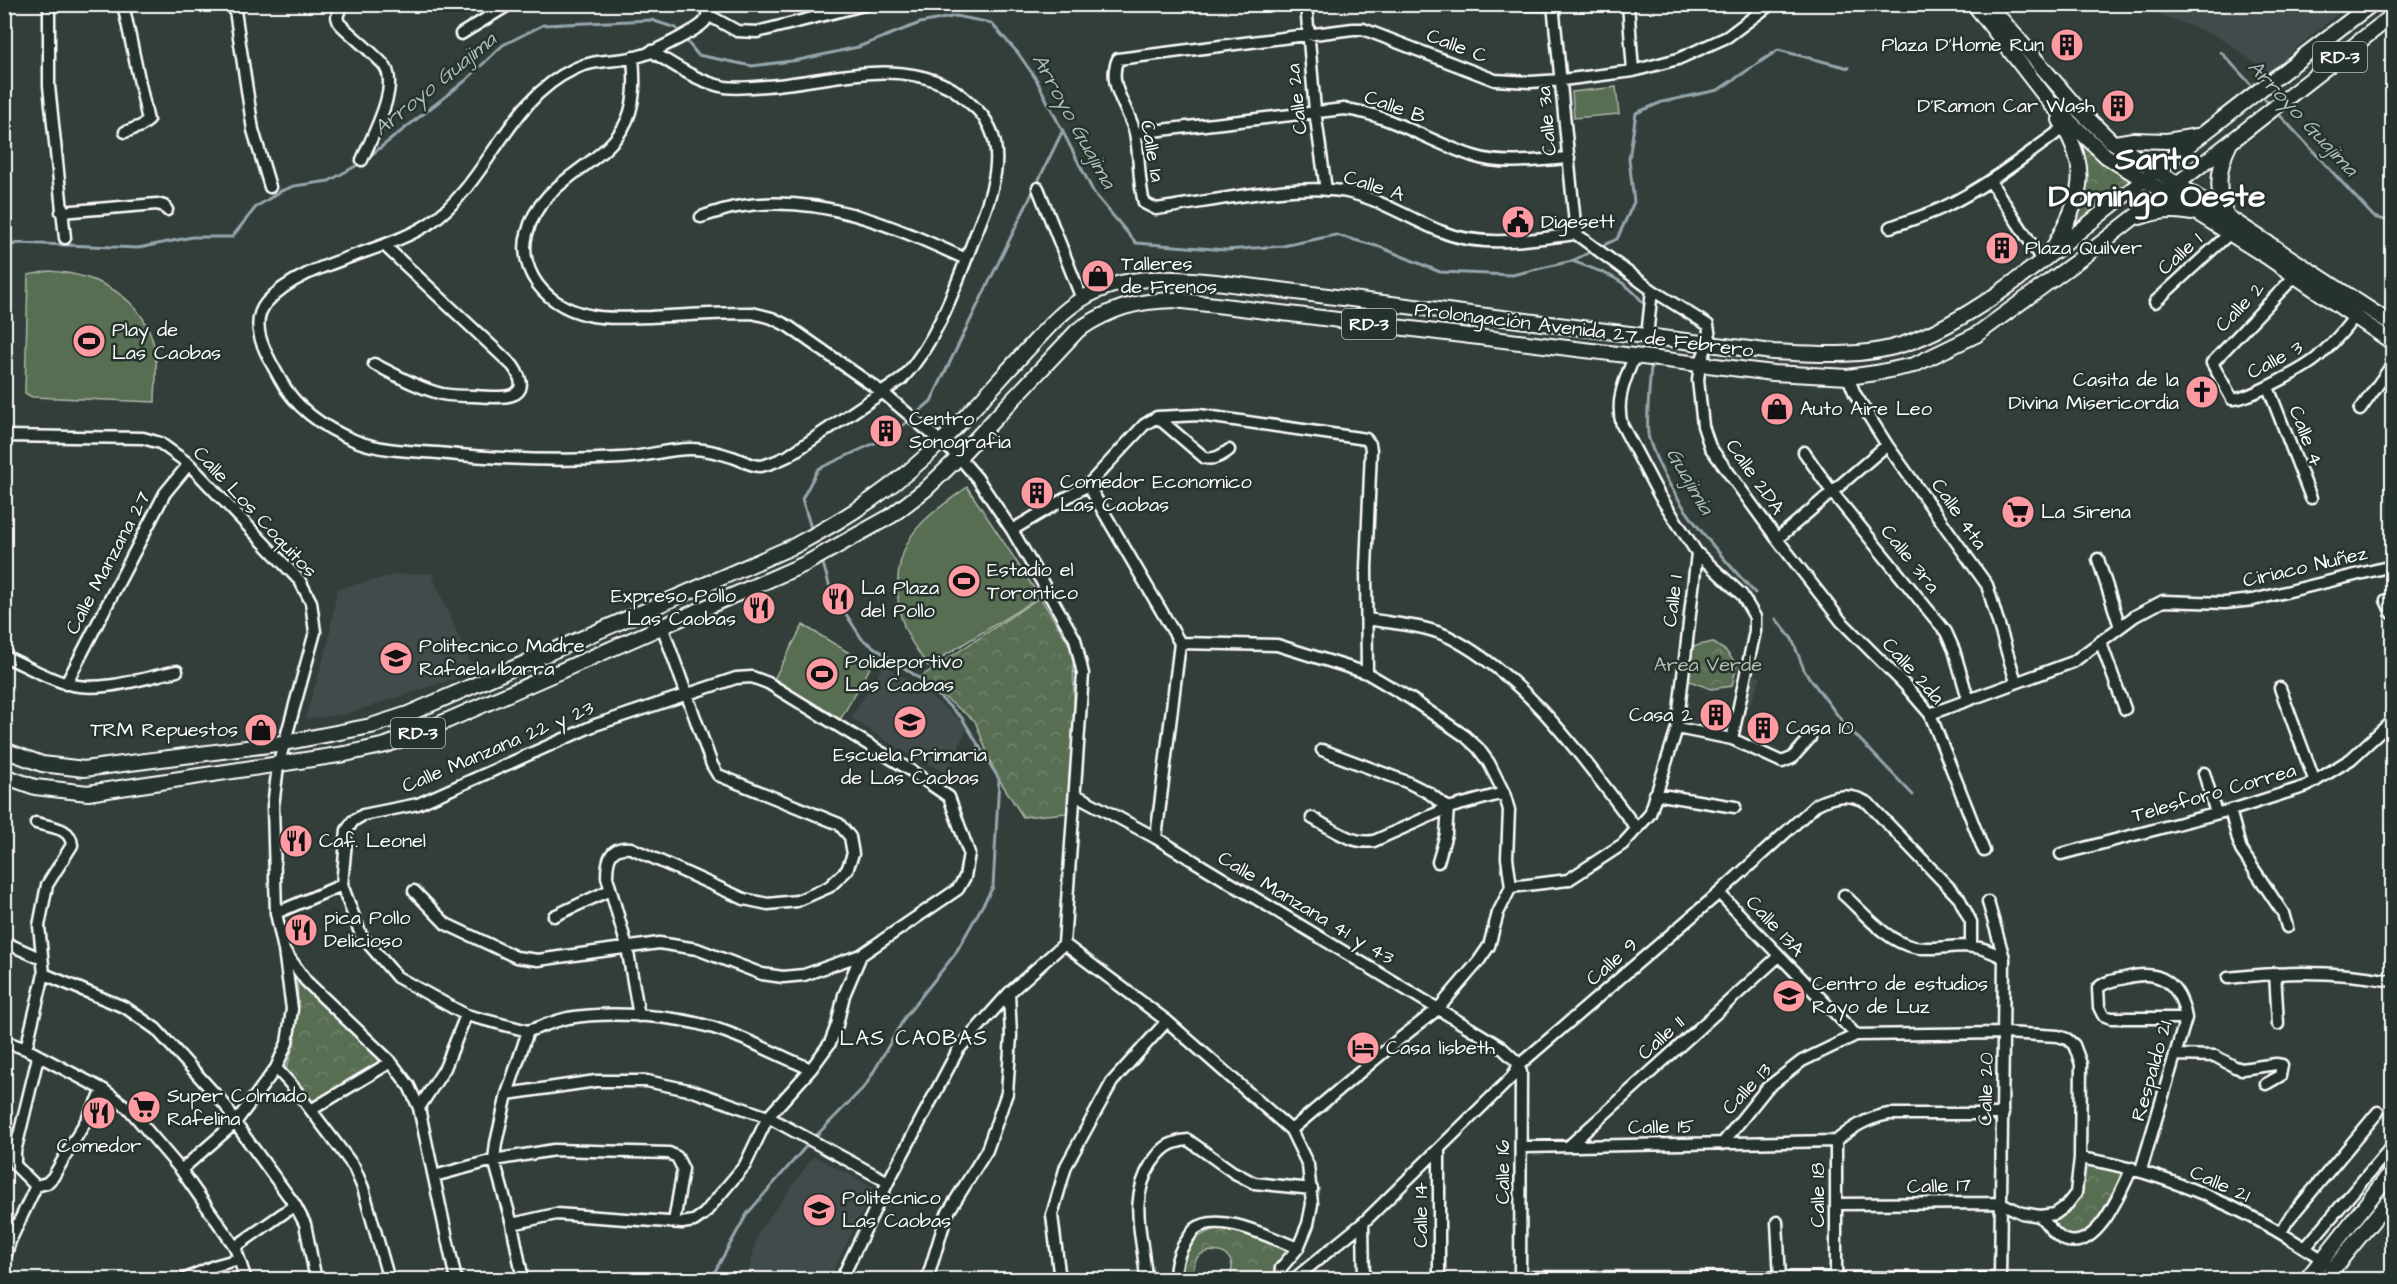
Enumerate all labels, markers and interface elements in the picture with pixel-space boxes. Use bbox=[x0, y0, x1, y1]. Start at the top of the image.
street label: Calle C bbox=[1422, 22, 1492, 70]
water label: Arroyo Guajima bbox=[368, 25, 504, 143]
building icon: Plaza D'Home Run bbox=[2049, 27, 2085, 63]
place label: Plaza D'Home Run bbox=[1881, 31, 2044, 59]
road number: RD-3 bbox=[2313, 42, 2367, 72]
water label: Arroyo Guajima bbox=[1024, 48, 1124, 195]
water label: Arroyo Guajima bbox=[2241, 53, 2366, 184]
street label: Calle 2a bbox=[1279, 62, 1315, 136]
street label: Calle B bbox=[1360, 83, 1430, 131]
street label: Calle 3a bbox=[1530, 85, 1564, 157]
building icon: D'Ramon Car Wash bbox=[2100, 88, 2136, 124]
place label: D'Ramon Car Wash bbox=[1917, 92, 2095, 120]
street label: Calle 1a bbox=[1133, 118, 1171, 184]
district label: Santo Domingo Oeste bbox=[2049, 137, 2265, 220]
street label: Calle A bbox=[1340, 163, 1408, 209]
public building icon: Digesett bbox=[1500, 204, 1536, 240]
place label: Digesett bbox=[1541, 208, 1615, 237]
street label: Calle 1 bbox=[2151, 226, 2209, 282]
building icon: Plaza Quilver bbox=[1984, 230, 2020, 266]
place label: Plaza Quilver bbox=[2025, 234, 2142, 262]
place label: Talleres de Frenos bbox=[1121, 250, 1217, 301]
shop icon: Talleres de Frenos bbox=[1080, 258, 1116, 294]
street label: Calle 2 bbox=[2209, 275, 2272, 339]
street label: Prolongación Avenida 27 de Febrero bbox=[1413, 295, 1755, 366]
road number: RD-3 bbox=[1342, 309, 1396, 339]
place label: Play de Las Caobas bbox=[112, 316, 221, 367]
sports icon: Play de Las Caobas bbox=[71, 323, 107, 359]
street label: Calle 3 bbox=[2242, 334, 2308, 386]
place label: Casita de la Divina Misericordia bbox=[2009, 366, 2179, 417]
church icon: Casita de la Divina Misericordia bbox=[2184, 374, 2220, 410]
shop icon: Auto Aire Leo bbox=[1759, 391, 1795, 427]
place label: Auto Aire Leo bbox=[1800, 395, 1932, 423]
street label: Calle 4 bbox=[2282, 402, 2331, 471]
place label: Centro Sonografia bbox=[909, 405, 1011, 457]
building icon: Centro Sonografia bbox=[868, 413, 904, 449]
street label: Calle 2DA bbox=[1719, 433, 1791, 521]
street label: Calle Los Coquitos bbox=[187, 440, 323, 584]
water label: Guajimia bbox=[1659, 442, 1721, 521]
place label: Comedor Economico Las Caobas bbox=[1060, 468, 1252, 519]
street label: Calle 4ta bbox=[1924, 473, 1994, 555]
building icon: Comedor Economico Las Caobas bbox=[1019, 475, 1055, 511]
street label: Calle Manzana 27 bbox=[59, 487, 157, 639]
supermarket icon: La Sirena bbox=[2000, 494, 2036, 530]
place label: La Sirena bbox=[2041, 498, 2131, 526]
street label: Calle 3ra bbox=[1874, 519, 1946, 599]
street label: Ciriaco Nuñez bbox=[2240, 539, 2370, 595]
place label: Estadio el Torontico bbox=[987, 556, 1078, 607]
sports icon: Estadio el Torontico bbox=[946, 563, 982, 599]
street label: Calle 1 bbox=[1656, 573, 1690, 629]
place label: La Plaza del Pollo bbox=[861, 574, 939, 625]
restaurant icon: La Plaza del Pollo bbox=[820, 581, 856, 617]
place label: Expreso Pollo Las Caobas bbox=[611, 582, 736, 633]
restaurant icon: Expreso Pollo Las Caobas bbox=[741, 590, 777, 626]
street label: Calle 2da bbox=[1875, 631, 1951, 711]
place label: Politecnico Madre Rafaela Ibarra bbox=[419, 632, 585, 683]
school or university icon: Politecnico Madre Rafaela Ibarra bbox=[378, 640, 414, 676]
place label: Polideportivo Las Caobas bbox=[845, 648, 962, 699]
park label: Area Verde bbox=[1654, 651, 1762, 679]
sports icon: Polideportivo Las Caobas bbox=[804, 656, 840, 692]
street label: Calle Manzana 22 y 23 bbox=[398, 694, 599, 801]
building icon: Casa 2 bbox=[1698, 697, 1734, 733]
place label: Casa 2 bbox=[1629, 701, 1694, 729]
school or university icon: Escuela Primaria de Las Caobas bbox=[892, 704, 928, 740]
building icon: Casa 10 bbox=[1745, 710, 1781, 746]
shop icon: TRM Repuestos bbox=[243, 712, 279, 748]
place label: Casa 10 bbox=[1786, 714, 1854, 742]
place label: TRM Repuestos bbox=[90, 716, 238, 744]
road number: RD-3 bbox=[391, 718, 445, 748]
place label: Escuela Primaria de Las Caobas bbox=[833, 741, 987, 792]
street label: Telesforo Correa bbox=[2129, 756, 2299, 830]
restaurant icon: Caf. Leonel bbox=[278, 823, 314, 859]
place label: Caf. Leonel bbox=[319, 827, 426, 855]
street label: Calle Manzana 41 y 43 bbox=[1212, 844, 1400, 973]
street label: Calle 13A bbox=[1739, 889, 1811, 963]
place label: pica Pollo Delicioso bbox=[324, 904, 411, 955]
restaurant icon: pica Pollo Delicioso bbox=[283, 912, 319, 948]
street label: Calle 9 bbox=[1580, 931, 1644, 993]
place label: Centro de estudios Rayo de Luz bbox=[1812, 970, 1988, 1022]
school or university icon: Centro de estudios Rayo de Luz bbox=[1771, 978, 1807, 1014]
street label: Calle 11 bbox=[1631, 1009, 1691, 1067]
street label: Respaldo 21 bbox=[2124, 1017, 2180, 1124]
district label: LAS CAOBAS bbox=[839, 1024, 989, 1053]
hotel icon: Casa lisbeth bbox=[1345, 1030, 1381, 1066]
place label: Casa lisbeth bbox=[1386, 1034, 1495, 1062]
street label: Calle 20 bbox=[1971, 1052, 2001, 1126]
street label: Calle 13 bbox=[1716, 1057, 1778, 1121]
place label: Super Colmado Rafelina bbox=[167, 1082, 307, 1133]
supermarket icon: Super Colmado Rafelina bbox=[126, 1089, 162, 1125]
restaurant icon: Comedor bbox=[81, 1095, 117, 1131]
street label: Calle 15 bbox=[1628, 1112, 1694, 1142]
place label: Comedor bbox=[57, 1132, 141, 1160]
street label: Calle 16 bbox=[1489, 1139, 1517, 1204]
street label: Calle 21 bbox=[2185, 1158, 2255, 1210]
street label: Calle 18 bbox=[1804, 1162, 1832, 1227]
street label: Calle 17 bbox=[1906, 1171, 1972, 1201]
street label: Calle 14 bbox=[1407, 1182, 1435, 1248]
place label: Politecnico Las Caobas bbox=[842, 1184, 951, 1235]
school or university icon: Politecnico Las Caobas bbox=[801, 1192, 837, 1228]

